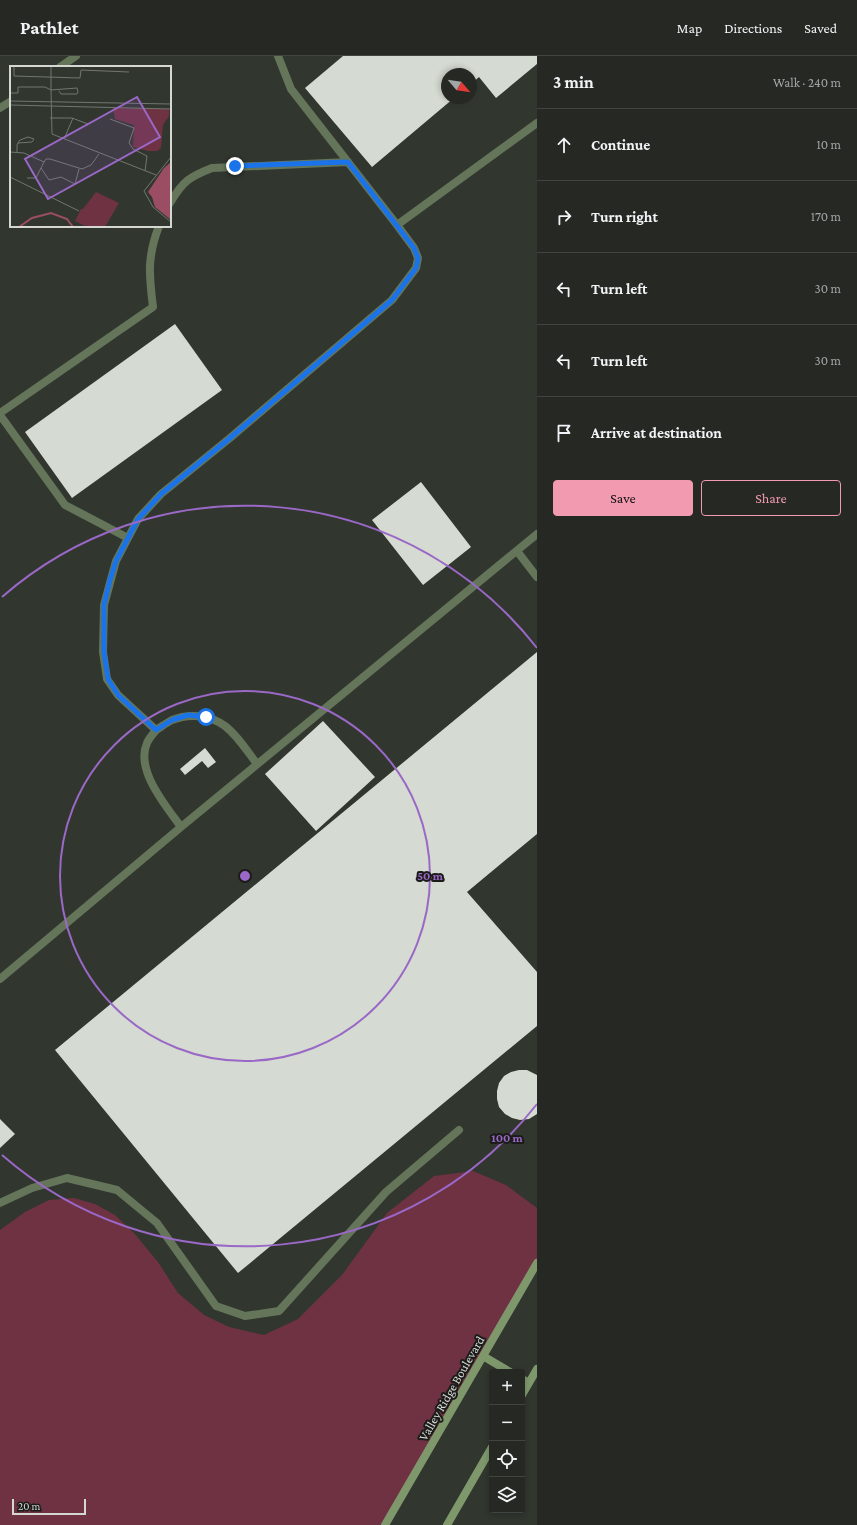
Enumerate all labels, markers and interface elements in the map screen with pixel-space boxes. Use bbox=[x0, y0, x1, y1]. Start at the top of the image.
text: Pathlet bbox=[20, 17, 78, 38]
text: Map bbox=[677, 20, 702, 36]
text: Directions bbox=[724, 20, 782, 36]
text: Saved bbox=[804, 20, 837, 36]
inset map bbox=[10, 66, 171, 227]
north arrow bbox=[441, 68, 477, 104]
text: 3 min bbox=[553, 73, 594, 92]
text: Walk · 240 m bbox=[773, 75, 841, 90]
icon: ahead bbox=[553, 134, 575, 156]
text: Continue bbox=[591, 137, 650, 153]
text: 10 m bbox=[816, 137, 841, 152]
route end bbox=[226, 157, 244, 175]
icon: right bbox=[553, 206, 575, 228]
text: Turn right bbox=[591, 209, 658, 225]
text: 170 m bbox=[811, 209, 841, 224]
icon: left bbox=[553, 278, 575, 300]
text: Turn left bbox=[591, 281, 647, 297]
text: 30 m bbox=[815, 281, 841, 296]
icon: left bbox=[553, 350, 575, 372]
text: Turn left bbox=[591, 353, 647, 369]
text: 30 m bbox=[815, 353, 841, 368]
icon: arrive bbox=[553, 422, 575, 444]
text: Arrive at destination bbox=[591, 425, 722, 441]
button: Save bbox=[553, 480, 693, 516]
button: Share bbox=[701, 480, 841, 516]
route start bbox=[197, 708, 215, 726]
centre of rings bbox=[238, 869, 252, 883]
text: 50 m bbox=[417, 869, 444, 883]
text: 100 m bbox=[491, 1131, 524, 1145]
street label: Valley Ridge Boulevard bbox=[415, 1333, 488, 1443]
map controls bbox=[489, 1369, 525, 1513]
button: + bbox=[489, 1369, 525, 1405]
button: − bbox=[489, 1405, 525, 1441]
button: locate bbox=[489, 1441, 525, 1477]
button: layers bbox=[489, 1477, 525, 1513]
scale bar bbox=[12, 1497, 86, 1516]
text: 20 m bbox=[18, 1500, 40, 1512]

